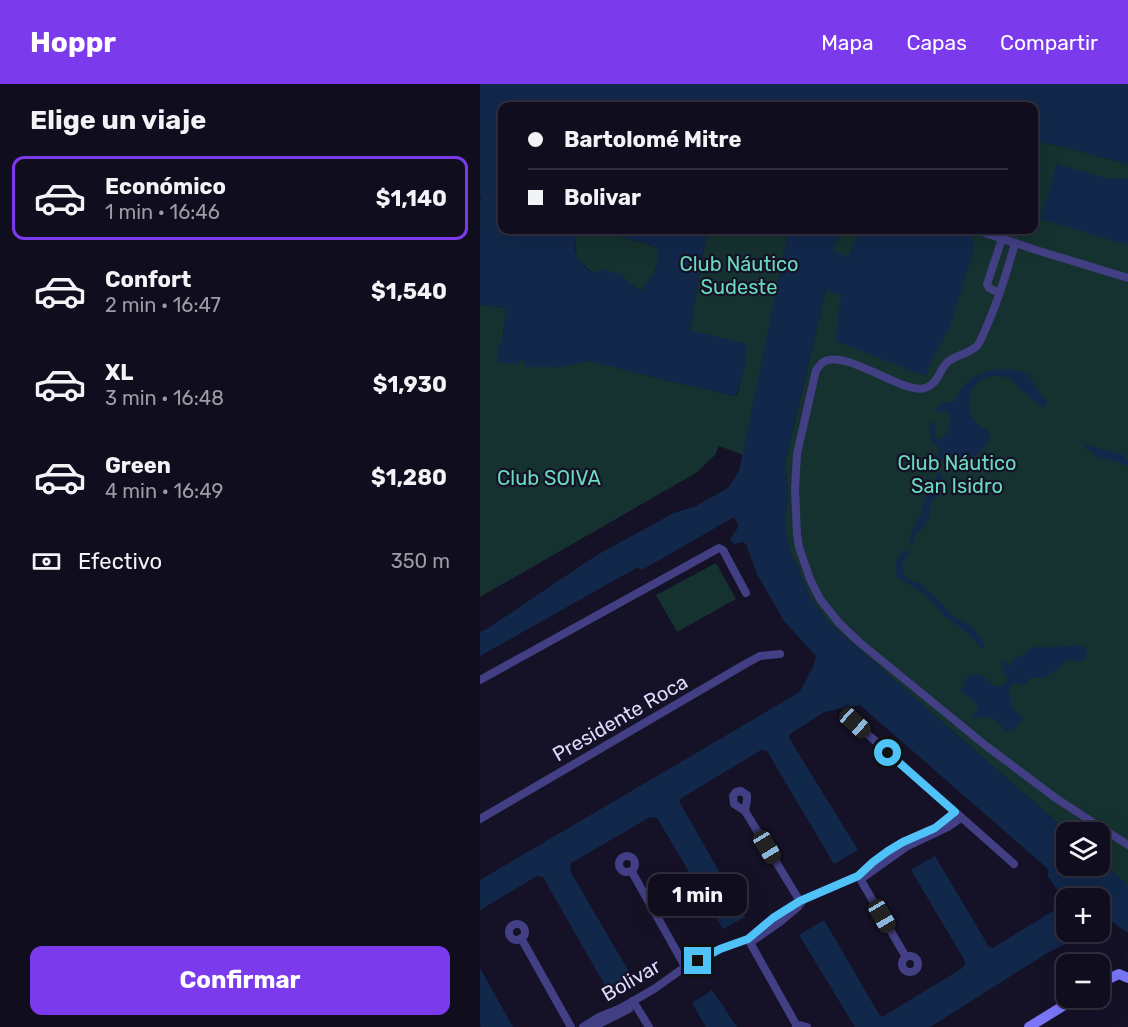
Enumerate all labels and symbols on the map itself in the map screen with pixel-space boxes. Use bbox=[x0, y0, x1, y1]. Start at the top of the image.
park label: Club Náutico Sudeste bbox=[679, 252, 799, 299]
park label: Club Náutico San Isidro bbox=[897, 451, 1017, 498]
park label: Club SOIVA bbox=[497, 466, 601, 490]
street label: Presidente Roca bbox=[548, 670, 692, 766]
car bbox=[836, 704, 874, 742]
route start bbox=[874, 739, 901, 766]
car bbox=[750, 827, 784, 867]
callout: 1 min bbox=[648, 874, 748, 916]
car bbox=[865, 896, 899, 936]
route end bbox=[684, 947, 711, 974]
street label: Bolivar bbox=[597, 953, 665, 1006]

